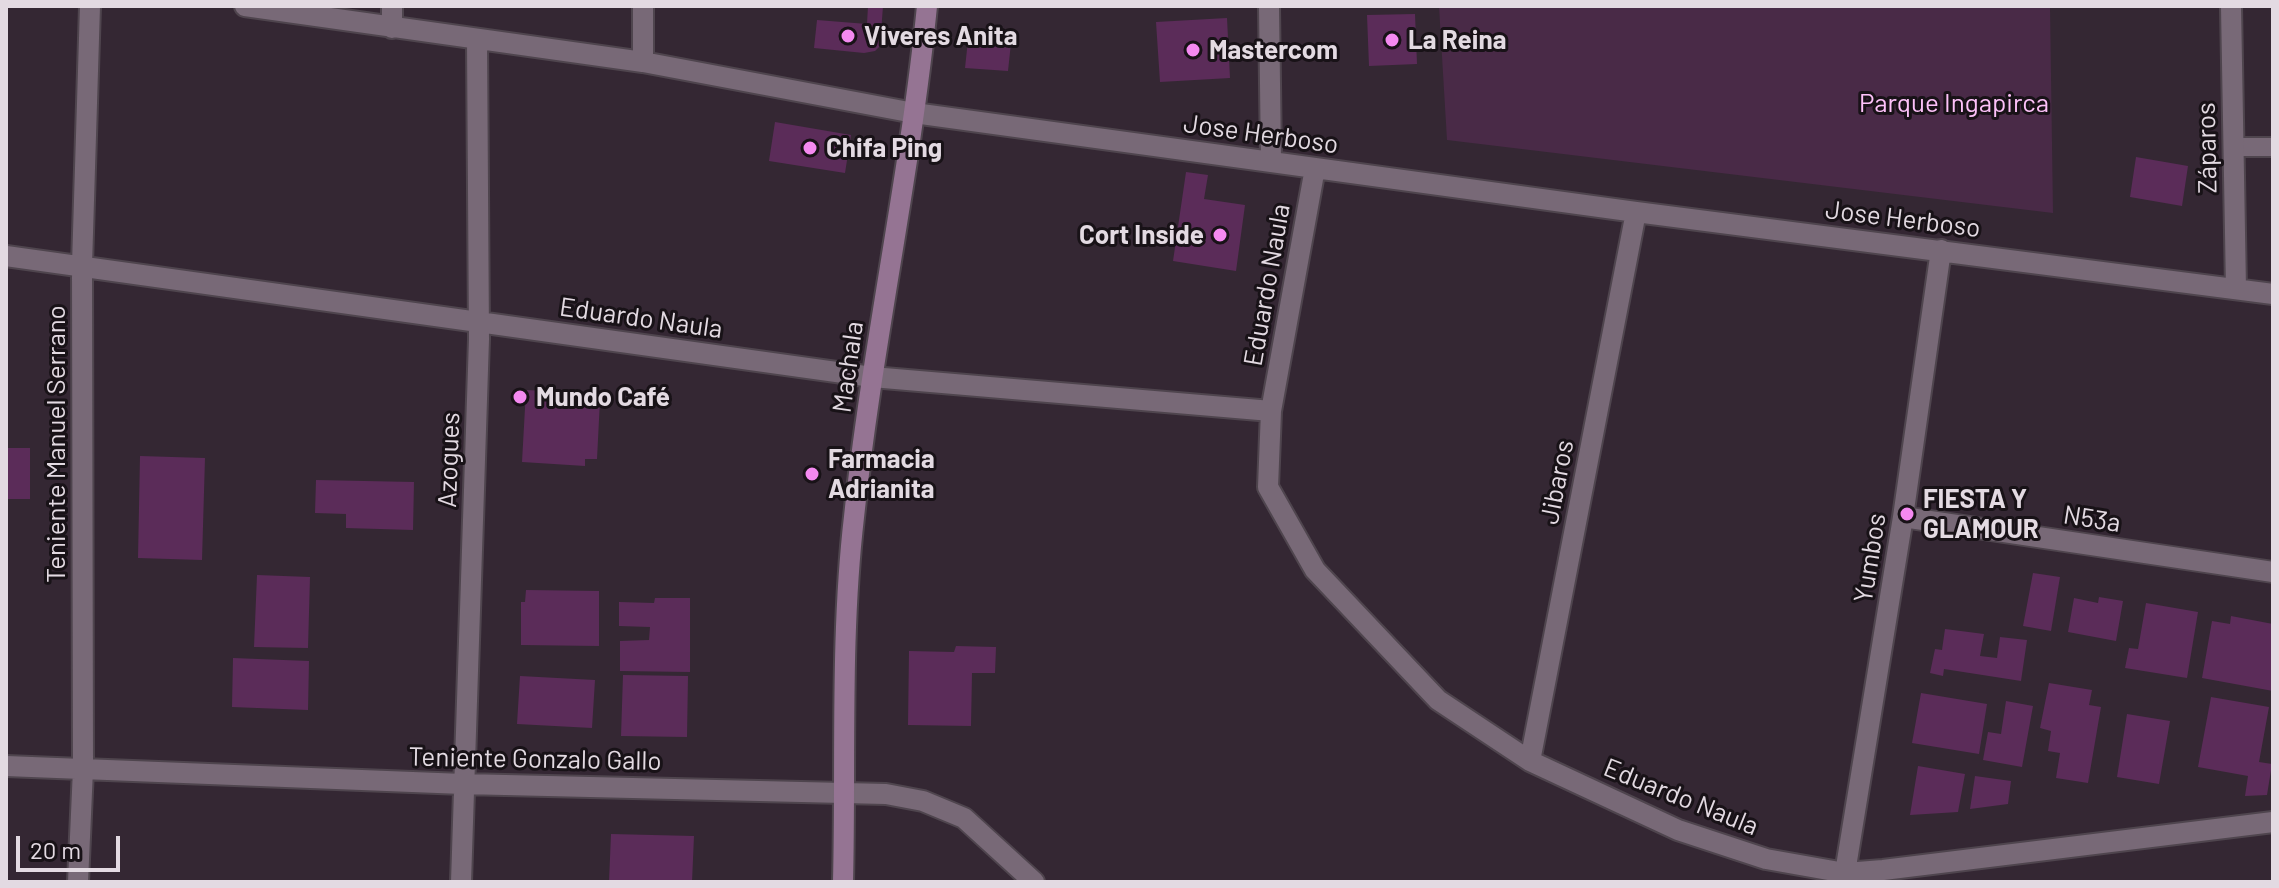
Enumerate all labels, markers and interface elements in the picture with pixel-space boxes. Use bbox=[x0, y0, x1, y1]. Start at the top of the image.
place label: Viveres Anita bbox=[864, 20, 1017, 52]
place label: La Reina bbox=[1408, 24, 1506, 56]
marker: Viveres Anita bbox=[839, 27, 857, 45]
marker: La Reina bbox=[1383, 31, 1401, 49]
place label: Mastercom bbox=[1209, 34, 1338, 66]
marker: Mastercom bbox=[1184, 41, 1202, 59]
park label: Parque Ingapirca bbox=[1859, 87, 2049, 119]
street label: Záparos bbox=[2191, 102, 2223, 194]
street label: Jose Herboso bbox=[1182, 108, 1340, 160]
place label: Chifa Ping bbox=[826, 132, 942, 164]
marker: Chifa Ping bbox=[801, 139, 819, 157]
street label: Jose Herboso bbox=[1824, 194, 1982, 244]
street label: Eduardo Naula bbox=[1237, 201, 1297, 369]
place label: Cort Inside bbox=[1079, 219, 1204, 251]
marker: Cort Inside bbox=[1211, 226, 1229, 244]
street label: Eduardo Naula bbox=[558, 291, 724, 345]
street label: Teniente Manuel Serrano bbox=[40, 305, 72, 583]
street label: Machala bbox=[826, 319, 870, 415]
place label: Mundo Café bbox=[536, 381, 670, 413]
marker: Mundo Café bbox=[511, 388, 529, 406]
street label: Azogues bbox=[432, 412, 466, 508]
street label: Jibaros bbox=[1534, 437, 1580, 527]
place label: Farmacia Adrianita bbox=[828, 443, 935, 504]
marker: Farmacia Adrianita bbox=[803, 465, 821, 483]
place label: FIESTA Y GLAMOUR bbox=[1923, 483, 2039, 544]
street label: N53a bbox=[2061, 499, 2123, 539]
marker: FIESTA Y GLAMOUR bbox=[1898, 505, 1916, 523]
street label: Yumbos bbox=[1848, 511, 1892, 605]
street label: Teniente Gonzalo Gallo bbox=[408, 741, 662, 777]
street label: Eduardo Naula bbox=[1599, 752, 1763, 842]
scale bar bbox=[20, 820, 124, 870]
text: 20 m bbox=[30, 835, 81, 864]

